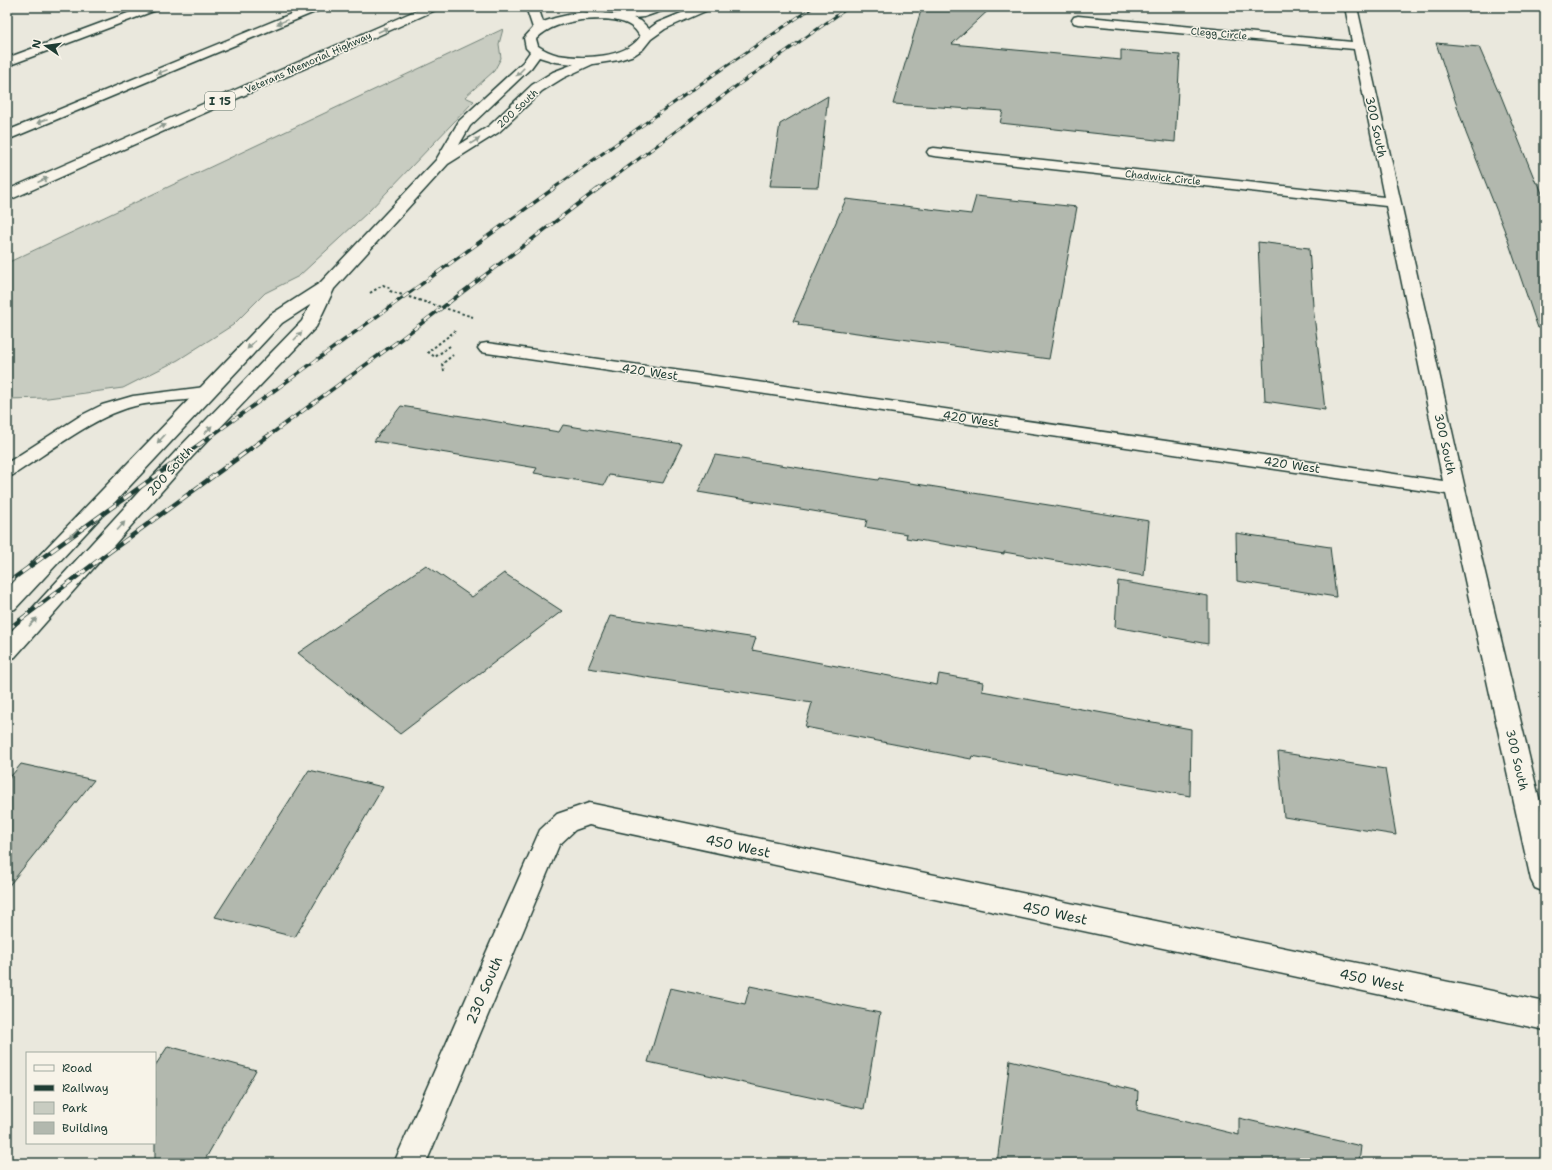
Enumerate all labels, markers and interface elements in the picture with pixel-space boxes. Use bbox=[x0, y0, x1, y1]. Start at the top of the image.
one-way arrow bbox=[277, 19, 288, 25]
street label: Clegg Circle bbox=[1190, 25, 1248, 42]
north arrow bbox=[26, 26, 66, 66]
one-way arrow bbox=[377, 26, 389, 32]
street label: Veterans Memorial Highway bbox=[243, 28, 374, 96]
text: N bbox=[28, 38, 45, 50]
one-way arrow bbox=[515, 67, 525, 77]
one-way arrow bbox=[156, 69, 168, 75]
street label: 200 South bbox=[494, 86, 541, 131]
road number: I 15 bbox=[205, 92, 235, 110]
street label: 300 South bbox=[1362, 95, 1390, 159]
one-way arrow bbox=[36, 119, 48, 125]
one-way arrow bbox=[156, 124, 168, 130]
one-way arrow bbox=[470, 137, 481, 145]
street label: Chadwick Circle bbox=[1124, 167, 1202, 188]
one-way arrow bbox=[37, 177, 48, 183]
one-way arrow bbox=[293, 331, 303, 341]
one-way arrow bbox=[246, 340, 256, 350]
street label: 420 West bbox=[621, 360, 679, 384]
street label: 420 West bbox=[942, 407, 1000, 431]
street label: 300 South bbox=[1431, 412, 1459, 476]
one-way arrow bbox=[203, 425, 213, 435]
one-way arrow bbox=[157, 434, 166, 444]
street label: 200 South bbox=[143, 443, 197, 499]
street label: 420 West bbox=[1263, 453, 1321, 477]
one-way arrow bbox=[116, 521, 125, 531]
one-way arrow bbox=[68, 529, 77, 539]
one-way arrow bbox=[29, 617, 38, 627]
street label: 300 South bbox=[1502, 728, 1532, 792]
street label: 450 West bbox=[704, 830, 772, 862]
street label: 450 West bbox=[1021, 897, 1089, 929]
street label: 230 South bbox=[462, 953, 506, 1027]
street label: 450 West bbox=[1338, 964, 1406, 996]
legend bbox=[26, 1052, 156, 1144]
text: Road bbox=[62, 1060, 93, 1076]
text: Railway bbox=[62, 1080, 109, 1096]
text: Park bbox=[62, 1100, 88, 1116]
text: Building bbox=[62, 1120, 108, 1136]

